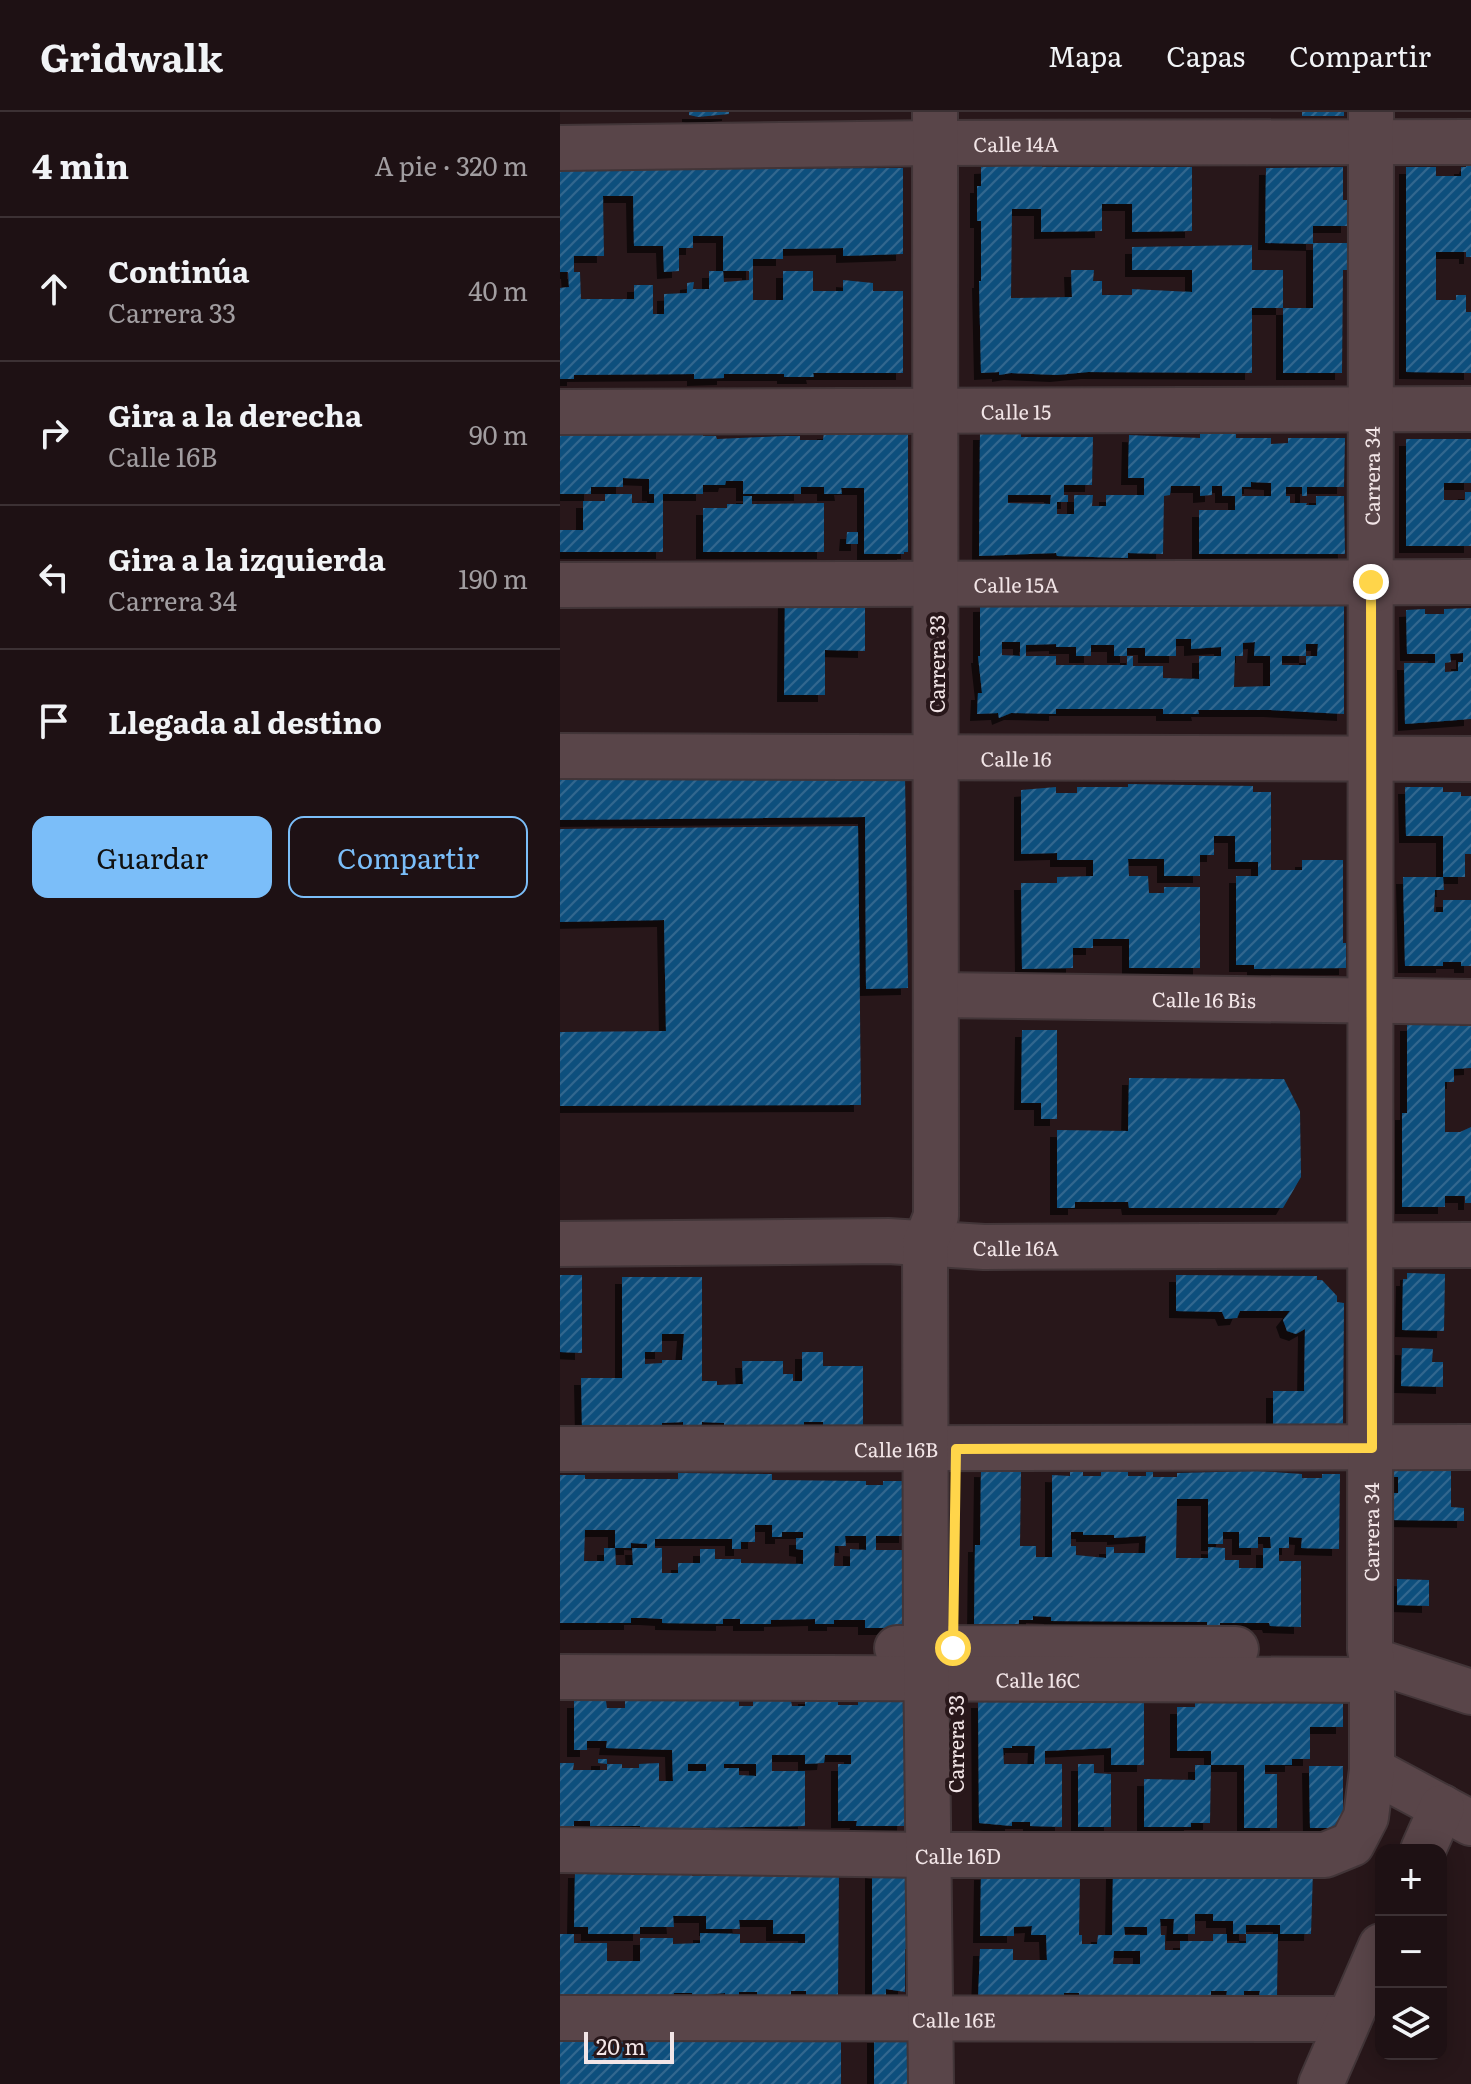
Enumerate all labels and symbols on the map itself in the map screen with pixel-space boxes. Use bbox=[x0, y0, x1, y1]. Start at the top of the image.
street label: Calle 14A bbox=[973, 128, 1059, 158]
street label: Calle 15 bbox=[981, 395, 1051, 426]
street label: Carrera 34 bbox=[1356, 426, 1386, 526]
route end bbox=[1353, 564, 1389, 600]
street label: Calle 15A bbox=[973, 568, 1059, 599]
street label: Carrera 33 bbox=[921, 615, 951, 713]
street label: Calle 16 bbox=[980, 742, 1052, 773]
street label: Calle 16 Bis bbox=[1152, 983, 1256, 1014]
street label: Calle 16A bbox=[972, 1231, 1059, 1262]
street label: Calle 16B bbox=[854, 1433, 938, 1463]
street label: Carrera 34 bbox=[1355, 1482, 1385, 1582]
route start bbox=[935, 1630, 971, 1666]
street label: Calle 16C bbox=[995, 1664, 1081, 1694]
street label: Carrera 33 bbox=[940, 1695, 970, 1793]
street label: Calle 16D bbox=[915, 1840, 1001, 1870]
street label: Calle 16E bbox=[912, 2003, 996, 2034]
scale bar bbox=[584, 2028, 674, 2064]

